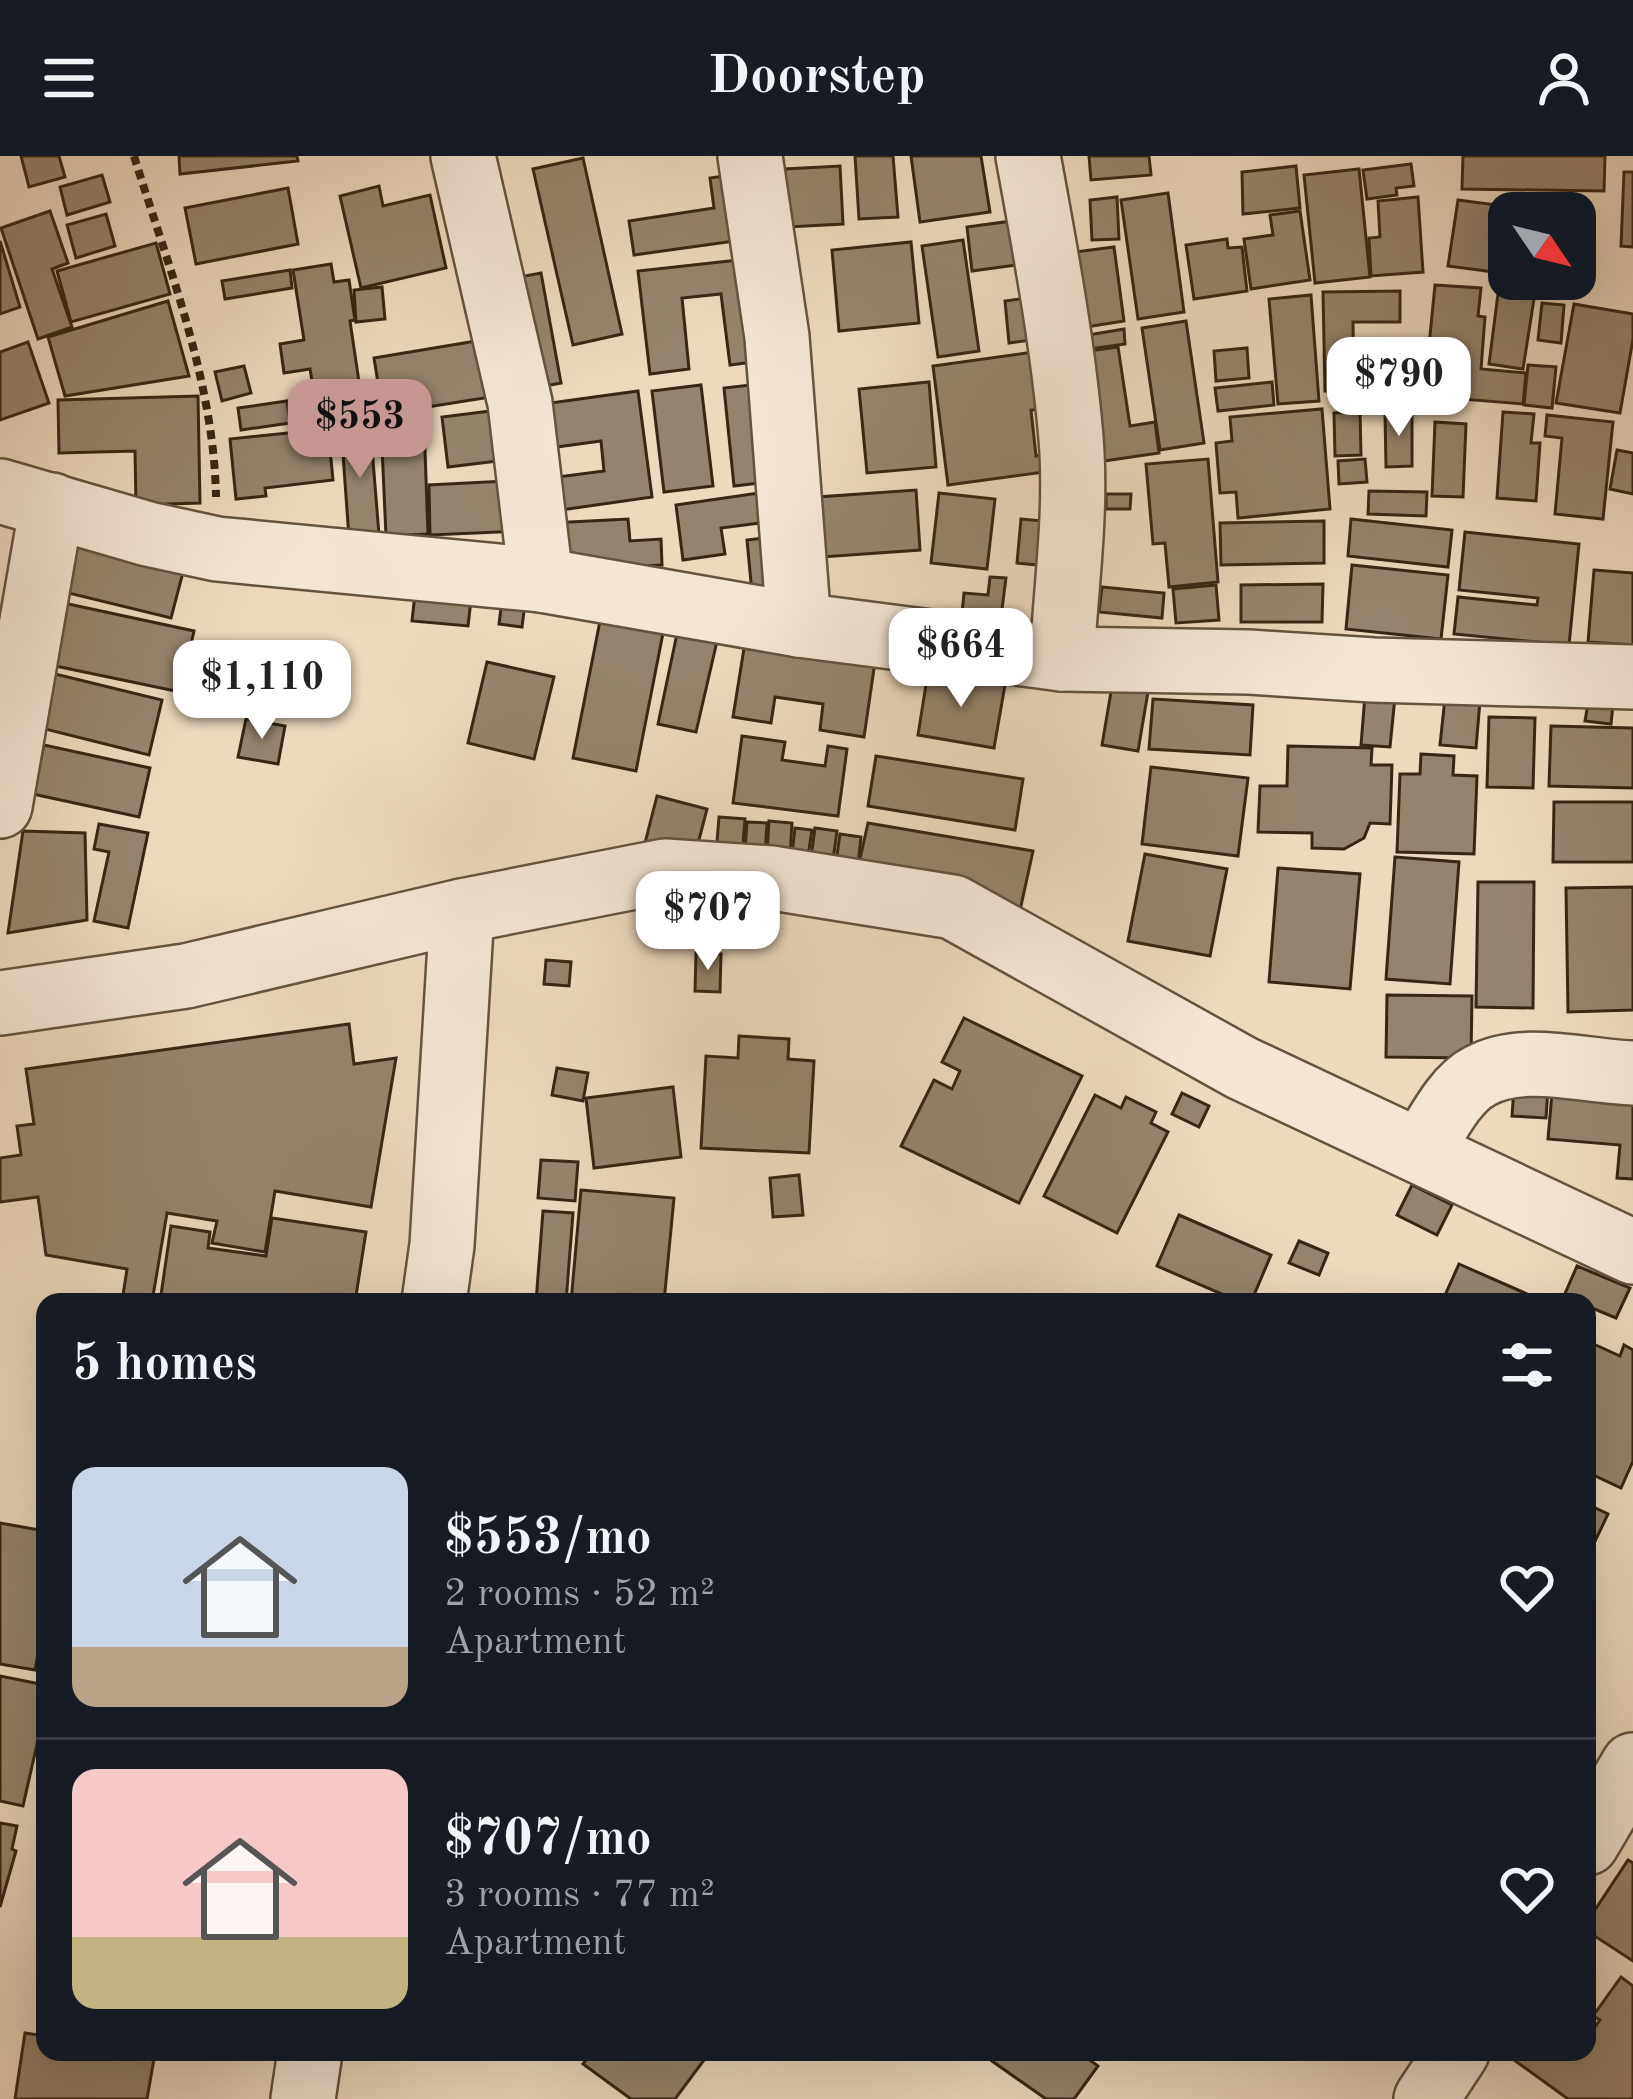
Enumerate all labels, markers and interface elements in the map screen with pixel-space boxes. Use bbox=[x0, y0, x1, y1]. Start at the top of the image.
icon: menu bbox=[36, 45, 102, 111]
icon: person bbox=[1531, 45, 1597, 111]
text: Doorstep bbox=[707, 51, 926, 105]
north arrow bbox=[1488, 192, 1596, 300]
map controls bbox=[1488, 192, 1596, 300]
pin: $790 bbox=[1328, 337, 1470, 439]
text: $790 bbox=[1354, 356, 1444, 395]
pin: $553 bbox=[289, 379, 431, 481]
text: $553 bbox=[315, 398, 405, 437]
pin: $664 bbox=[890, 608, 1032, 710]
text: $664 bbox=[916, 627, 1006, 666]
pin: $1,110 bbox=[164, 640, 360, 742]
text: $1,110 bbox=[200, 659, 324, 698]
pin: $707 bbox=[637, 871, 779, 973]
text: $707 bbox=[663, 890, 753, 929]
icon: filters bbox=[1494, 1332, 1560, 1398]
text: 5 homes bbox=[72, 1340, 257, 1391]
text: $553/mo bbox=[444, 1514, 652, 1565]
icon: home bbox=[168, 1515, 312, 1659]
icon: heart bbox=[1494, 1554, 1560, 1620]
text: 2 rooms · 52 m² bbox=[444, 1575, 715, 1614]
text: Apartment bbox=[444, 1623, 627, 1662]
text: $707/mo bbox=[444, 1815, 652, 1866]
icon: home bbox=[168, 1817, 312, 1961]
icon: heart bbox=[1494, 1856, 1560, 1922]
text: 3 rooms · 77 m² bbox=[444, 1876, 715, 1915]
text: Apartment bbox=[444, 1924, 627, 1963]

